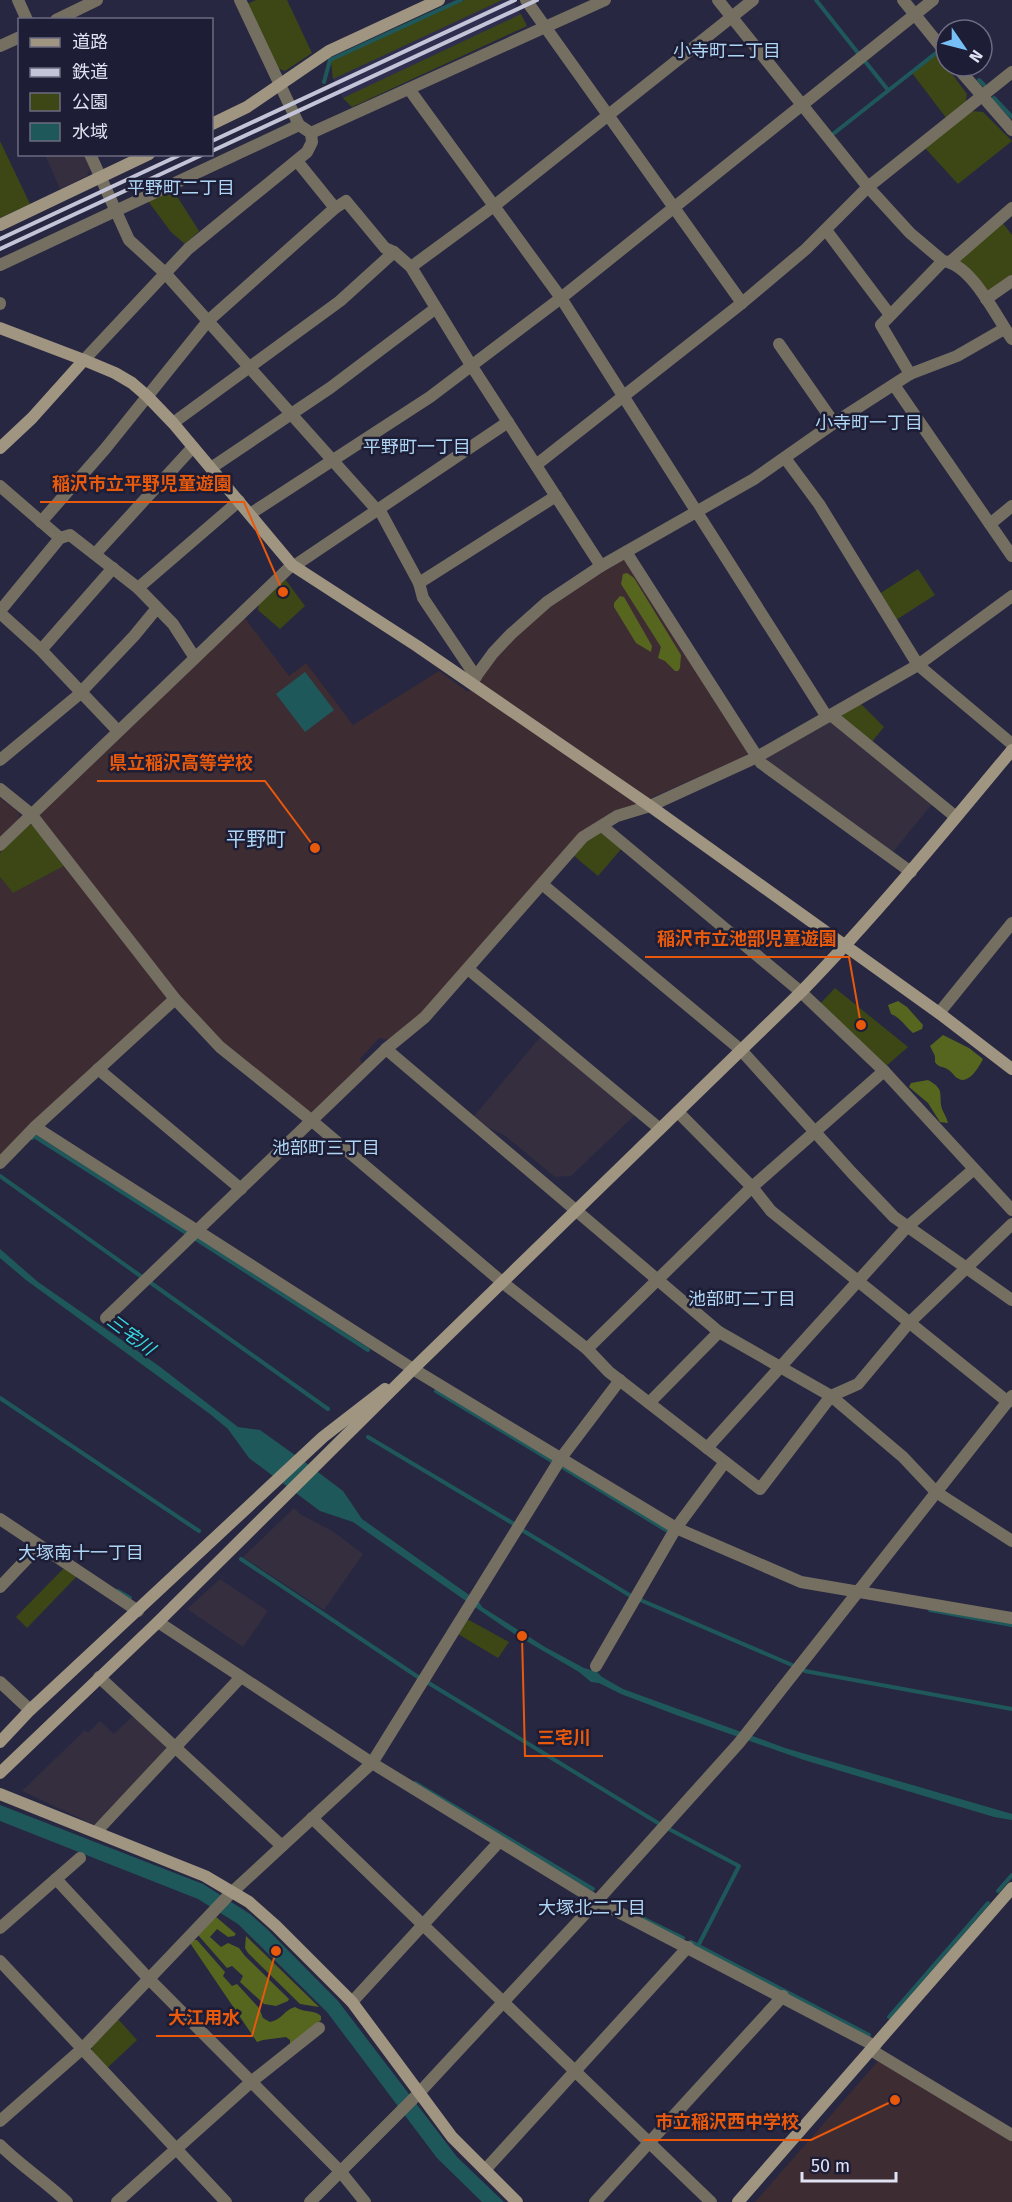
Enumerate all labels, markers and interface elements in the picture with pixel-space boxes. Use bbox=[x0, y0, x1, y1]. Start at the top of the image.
legend bbox=[18, 18, 213, 156]
north arrow bbox=[934, 18, 994, 78]
text: 道路 bbox=[72, 31, 108, 53]
district label: 小寺町二丁目 bbox=[673, 40, 781, 62]
text: N bbox=[965, 47, 987, 66]
text: 鉄道 bbox=[72, 61, 108, 83]
text: 公園 bbox=[72, 91, 108, 113]
text: 水域 bbox=[72, 121, 108, 143]
district label: 平野町二丁目 bbox=[127, 177, 235, 199]
district label: 小寺町一丁目 bbox=[815, 412, 923, 434]
district label: 平野町一丁目 bbox=[363, 436, 471, 458]
callout: 稲沢市立平野児童遊園 bbox=[40, 466, 244, 502]
text: 稲沢市立平野児童遊園 bbox=[52, 473, 232, 495]
callout: 県立稲沢高等学校 bbox=[97, 745, 265, 781]
text: 県立稲沢高等学校 bbox=[109, 752, 253, 774]
district label: 平野町 bbox=[226, 827, 286, 851]
callout: 稲沢市立池部児童遊園 bbox=[645, 921, 849, 957]
text: 稲沢市立池部児童遊園 bbox=[657, 928, 837, 950]
district label: 池部町三丁目 bbox=[272, 1137, 380, 1159]
district label: 池部町二丁目 bbox=[688, 1288, 796, 1310]
water label: 三宅川 bbox=[103, 1310, 161, 1361]
district label: 大塚南十一丁目 bbox=[18, 1542, 144, 1564]
callout: 三宅川 bbox=[525, 1720, 603, 1756]
text: 三宅川 bbox=[537, 1727, 591, 1749]
district label: 大塚北二丁目 bbox=[538, 1897, 646, 1919]
callout: 大江用水 bbox=[156, 2000, 252, 2036]
text: 大江用水 bbox=[168, 2007, 240, 2029]
callout: 市立稲沢西中学校 bbox=[643, 2104, 811, 2140]
text: 市立稲沢西中学校 bbox=[655, 2111, 799, 2133]
scale bar bbox=[802, 2145, 896, 2183]
text: 50 m bbox=[811, 2155, 850, 2177]

